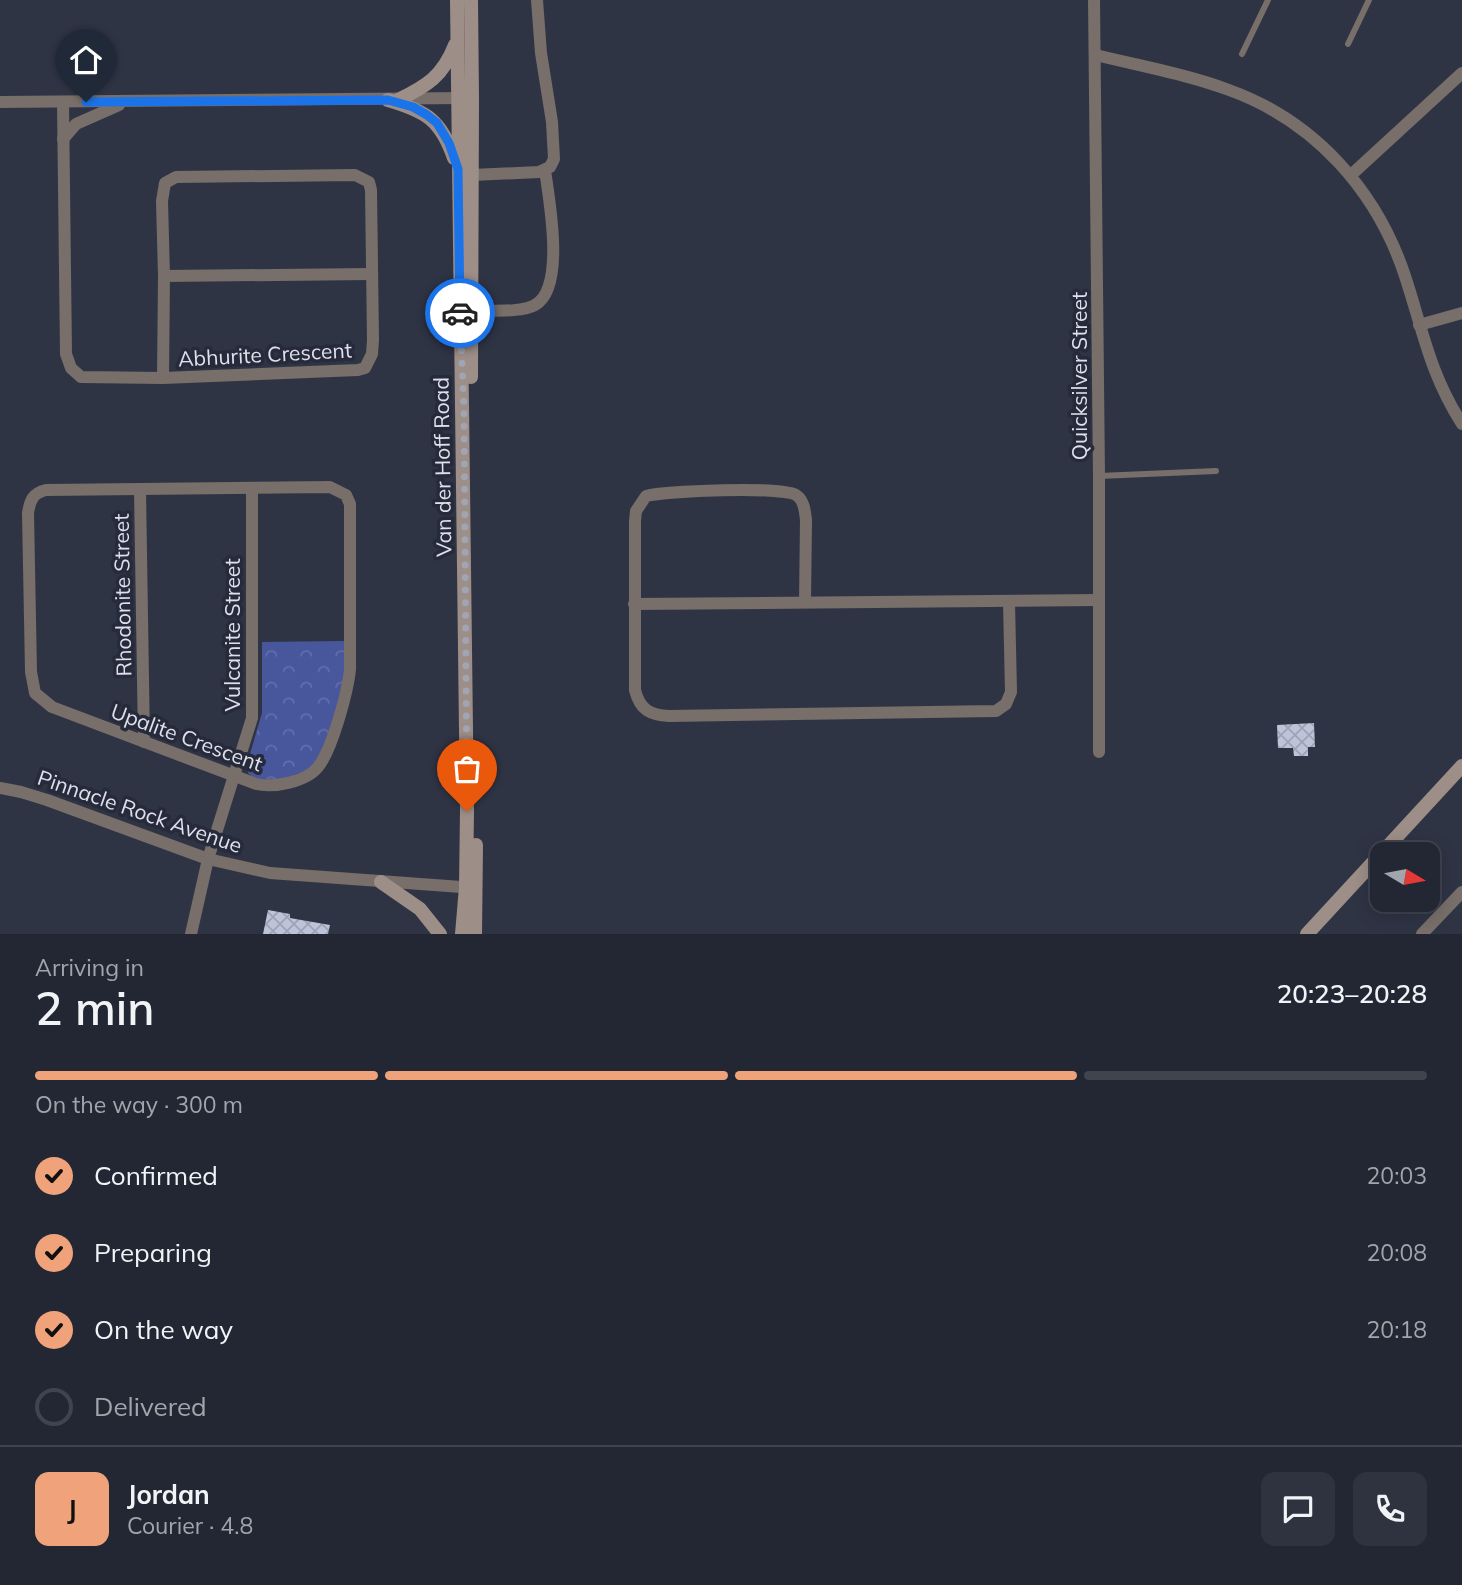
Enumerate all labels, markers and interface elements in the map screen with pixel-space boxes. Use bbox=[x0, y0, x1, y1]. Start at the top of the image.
pin bbox=[56, 30, 116, 102]
icon: home bbox=[67, 41, 105, 79]
courier bbox=[425, 278, 495, 348]
street label: Quicksilver Street bbox=[1066, 292, 1092, 460]
icon: car bbox=[441, 294, 479, 332]
street label: Abhurite Crescent bbox=[177, 336, 353, 372]
street label: Van der Hoff Road bbox=[427, 377, 457, 557]
street label: Rhodonite Street bbox=[108, 513, 136, 677]
street label: Vulcanite Street bbox=[219, 558, 245, 712]
street label: Upalite Crescent bbox=[108, 697, 266, 777]
pin bbox=[437, 739, 497, 811]
icon: bag bbox=[448, 750, 486, 788]
street label: Pinnacle Rock Avenue bbox=[34, 764, 246, 858]
north arrow bbox=[1370, 842, 1440, 912]
map controls bbox=[1370, 842, 1440, 912]
text: Arriving in bbox=[35, 953, 144, 982]
text: 20:23–20:28 bbox=[1277, 977, 1427, 1010]
text: 2 min bbox=[35, 979, 154, 1037]
text: On the way · 300 m bbox=[35, 1090, 243, 1119]
icon: check bbox=[35, 1157, 73, 1195]
text: Confirmed bbox=[94, 1159, 218, 1192]
text: 20:03 bbox=[1367, 1161, 1427, 1190]
icon: check bbox=[35, 1234, 73, 1272]
text: Preparing bbox=[94, 1236, 212, 1269]
text: 20:08 bbox=[1367, 1238, 1427, 1267]
icon: check bbox=[35, 1311, 73, 1349]
text: On the way bbox=[94, 1313, 233, 1346]
text: 20:18 bbox=[1367, 1315, 1427, 1344]
text: Delivered bbox=[94, 1390, 207, 1423]
button: chat bbox=[1261, 1472, 1335, 1546]
button: phone bbox=[1353, 1472, 1427, 1546]
text: Jordan bbox=[127, 1478, 210, 1511]
text: J bbox=[67, 1493, 77, 1526]
text: Courier · 4.8 bbox=[127, 1511, 253, 1540]

